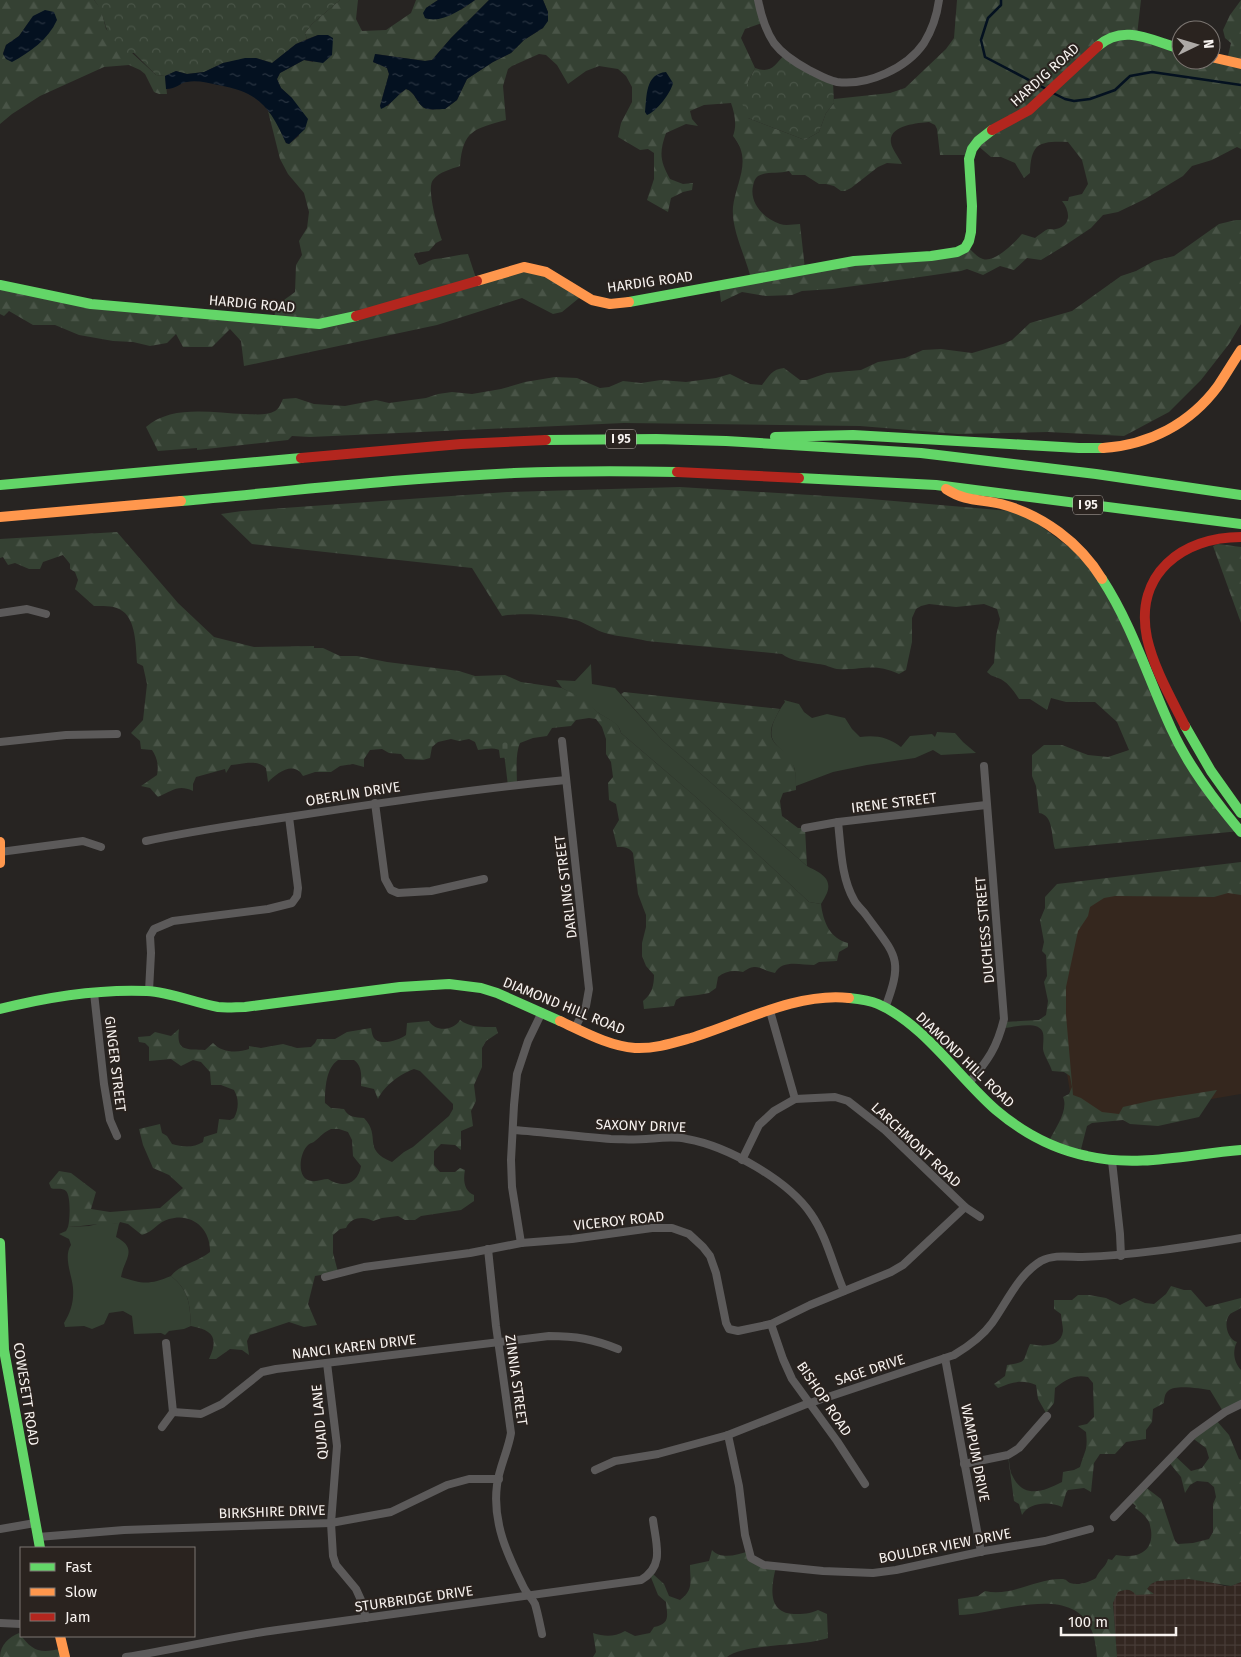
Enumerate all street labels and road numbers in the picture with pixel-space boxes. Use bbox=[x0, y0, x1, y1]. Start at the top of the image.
street label: HARDIG ROAD bbox=[1007, 40, 1083, 110]
street label: HARDIG ROAD bbox=[606, 268, 694, 296]
street label: HARDIG ROAD bbox=[208, 292, 296, 316]
road number: I 95 bbox=[606, 429, 636, 448]
road number: I 95 bbox=[1073, 496, 1103, 514]
street label: OBERLIN DRIVE bbox=[305, 778, 401, 810]
street label: IRENE STREET bbox=[850, 789, 939, 817]
street label: DARLING STREET bbox=[551, 834, 581, 940]
street label: DUCHESS STREET bbox=[972, 875, 998, 984]
street label: DIAMOND HILL ROAD bbox=[500, 974, 628, 1038]
street label: DIAMOND HILL ROAD bbox=[912, 1009, 1018, 1111]
street label: GINGER STREET bbox=[101, 1015, 129, 1114]
street label: LARCHMONT ROAD bbox=[868, 1099, 964, 1191]
street label: SAXONY DRIVE bbox=[595, 1116, 687, 1136]
street label: VICEROY ROAD bbox=[573, 1208, 665, 1234]
street label: NANCI KAREN DRIVE bbox=[291, 1331, 417, 1363]
street label: ZINNIA STREET bbox=[501, 1333, 531, 1427]
street label: COWESETT ROAD bbox=[9, 1341, 43, 1447]
street label: SAGE DRIVE bbox=[833, 1351, 907, 1389]
street label: BISHOP ROAD bbox=[793, 1358, 855, 1440]
street label: QUAID LANE bbox=[308, 1384, 332, 1460]
street label: WAMPUM DRIVE bbox=[957, 1403, 993, 1503]
street label: BIRKSHIRE DRIVE bbox=[218, 1502, 326, 1522]
street label: BOULDER VIEW DRIVE bbox=[877, 1525, 1013, 1567]
street label: STURBRIDGE DRIVE bbox=[354, 1582, 474, 1616]

